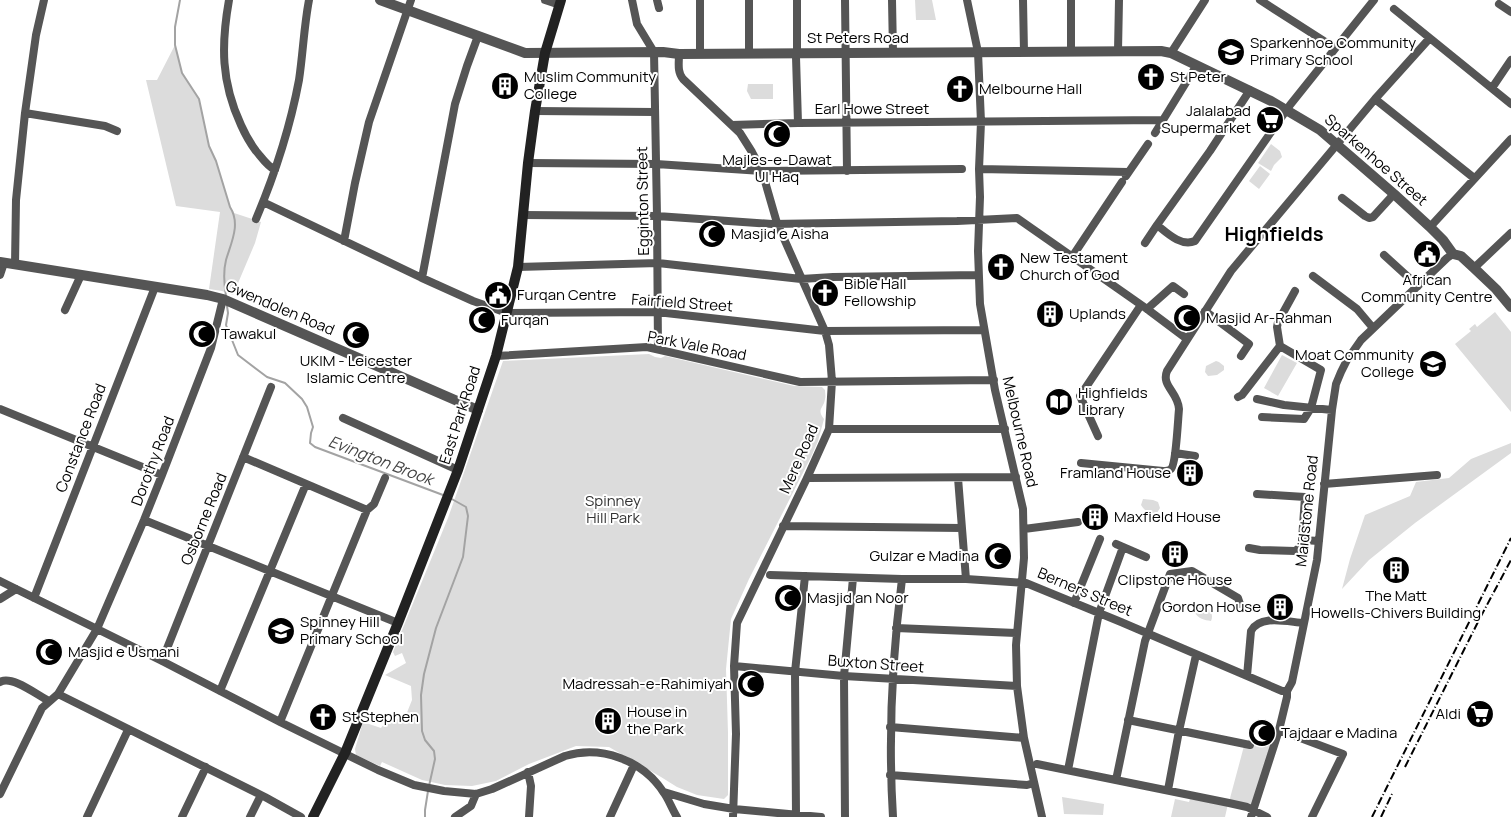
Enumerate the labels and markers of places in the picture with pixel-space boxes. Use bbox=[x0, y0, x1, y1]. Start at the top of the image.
place label: Sparkenhoe Community Primary School bbox=[1250, 32, 1416, 70]
school or university icon: Sparkenhoe Community Primary School bbox=[1216, 37, 1246, 67]
church icon: St Peter bbox=[1136, 62, 1166, 92]
place label: Muslim Community College bbox=[524, 66, 656, 104]
place label: St Peter bbox=[1170, 66, 1227, 87]
building icon: Muslim Community College bbox=[490, 71, 520, 101]
church icon: Melbourne Hall bbox=[945, 74, 975, 104]
place label: Melbourne Hall bbox=[979, 78, 1082, 99]
place label: Jalalabad Supermarket bbox=[1161, 100, 1251, 138]
supermarket icon: Jalalabad Supermarket bbox=[1255, 105, 1285, 135]
mosque icon: Majles-e-Dawat Ul Haq bbox=[762, 119, 792, 149]
place label: Majles-e-Dawat Ul Haq bbox=[722, 149, 832, 187]
mosque icon: Masjid e Aisha bbox=[697, 219, 727, 249]
place label: Masjid e Aisha bbox=[731, 223, 829, 244]
public building icon: African Community Centre bbox=[1412, 239, 1442, 269]
place label: New Testament Church of God bbox=[1020, 247, 1128, 285]
church icon: New Testament Church of God bbox=[986, 252, 1016, 282]
place label: African Community Centre bbox=[1361, 269, 1493, 307]
place label: Bible Hall Fellowship bbox=[844, 273, 916, 311]
church icon: Bible Hall Fellowship bbox=[810, 278, 840, 308]
public building icon: Furqan Centre bbox=[483, 280, 513, 310]
place label: Furqan Centre bbox=[517, 284, 616, 305]
building icon: Uplands bbox=[1035, 299, 1065, 329]
place label: Uplands bbox=[1069, 303, 1126, 324]
mosque icon: Masjid Ar-Rahman bbox=[1172, 303, 1202, 333]
mosque icon: Furqan bbox=[467, 305, 497, 335]
place label: Masjid Ar-Rahman bbox=[1206, 307, 1332, 328]
place label: Furqan bbox=[501, 309, 549, 330]
mosque icon: Tawakul bbox=[187, 319, 217, 349]
mosque icon: UKIM - Leicester Islamic Centre bbox=[341, 320, 371, 350]
place label: Tawakul bbox=[221, 323, 276, 344]
place label: Moat Community College bbox=[1295, 344, 1414, 382]
school or university icon: Moat Community College bbox=[1418, 349, 1448, 379]
place label: UKIM - Leicester Islamic Centre bbox=[300, 350, 413, 388]
place label: Highfields Library bbox=[1078, 382, 1148, 420]
library icon: Highfields Library bbox=[1044, 387, 1074, 417]
building icon: Framland House bbox=[1175, 458, 1205, 488]
place label: Framland House bbox=[1060, 462, 1171, 483]
building icon: Maxfield House bbox=[1080, 502, 1110, 532]
place label: Maxfield House bbox=[1114, 506, 1221, 527]
building icon: Clipstone House bbox=[1160, 539, 1190, 569]
mosque icon: Gulzar e Madina bbox=[983, 541, 1013, 571]
place label: Gulzar e Madina bbox=[869, 545, 979, 566]
building icon: The Matt Howells-Chivers Building bbox=[1381, 555, 1411, 585]
place label: Clipstone House bbox=[1118, 569, 1232, 590]
mosque icon: Masjid an Noor bbox=[773, 583, 803, 613]
place label: The Matt Howells-Chivers Building bbox=[1311, 585, 1481, 623]
place label: Masjid an Noor bbox=[807, 587, 909, 608]
building icon: Gordon House bbox=[1265, 592, 1295, 622]
place label: Gordon House bbox=[1162, 596, 1261, 617]
place label: Spinney Hill Primary School bbox=[300, 611, 403, 649]
school or university icon: Spinney Hill Primary School bbox=[266, 616, 296, 646]
mosque icon: Masjid e Usmani bbox=[34, 637, 64, 667]
place label: Masjid e Usmani bbox=[68, 641, 180, 662]
mosque icon: Madressah-e-Rahimiyah bbox=[736, 669, 766, 699]
place label: Madressah-e-Rahimiyah bbox=[563, 673, 732, 694]
supermarket icon: Aldi bbox=[1465, 699, 1495, 729]
place label: House in the Park bbox=[627, 701, 687, 739]
church icon: St Stephen bbox=[308, 702, 338, 732]
place label: Aldi bbox=[1436, 703, 1461, 724]
place label: St Stephen bbox=[342, 706, 419, 727]
building icon: House in the Park bbox=[593, 706, 623, 736]
mosque icon: Tajdaar e Madina bbox=[1247, 718, 1277, 748]
place label: Tajdaar e Madina bbox=[1281, 722, 1397, 743]

